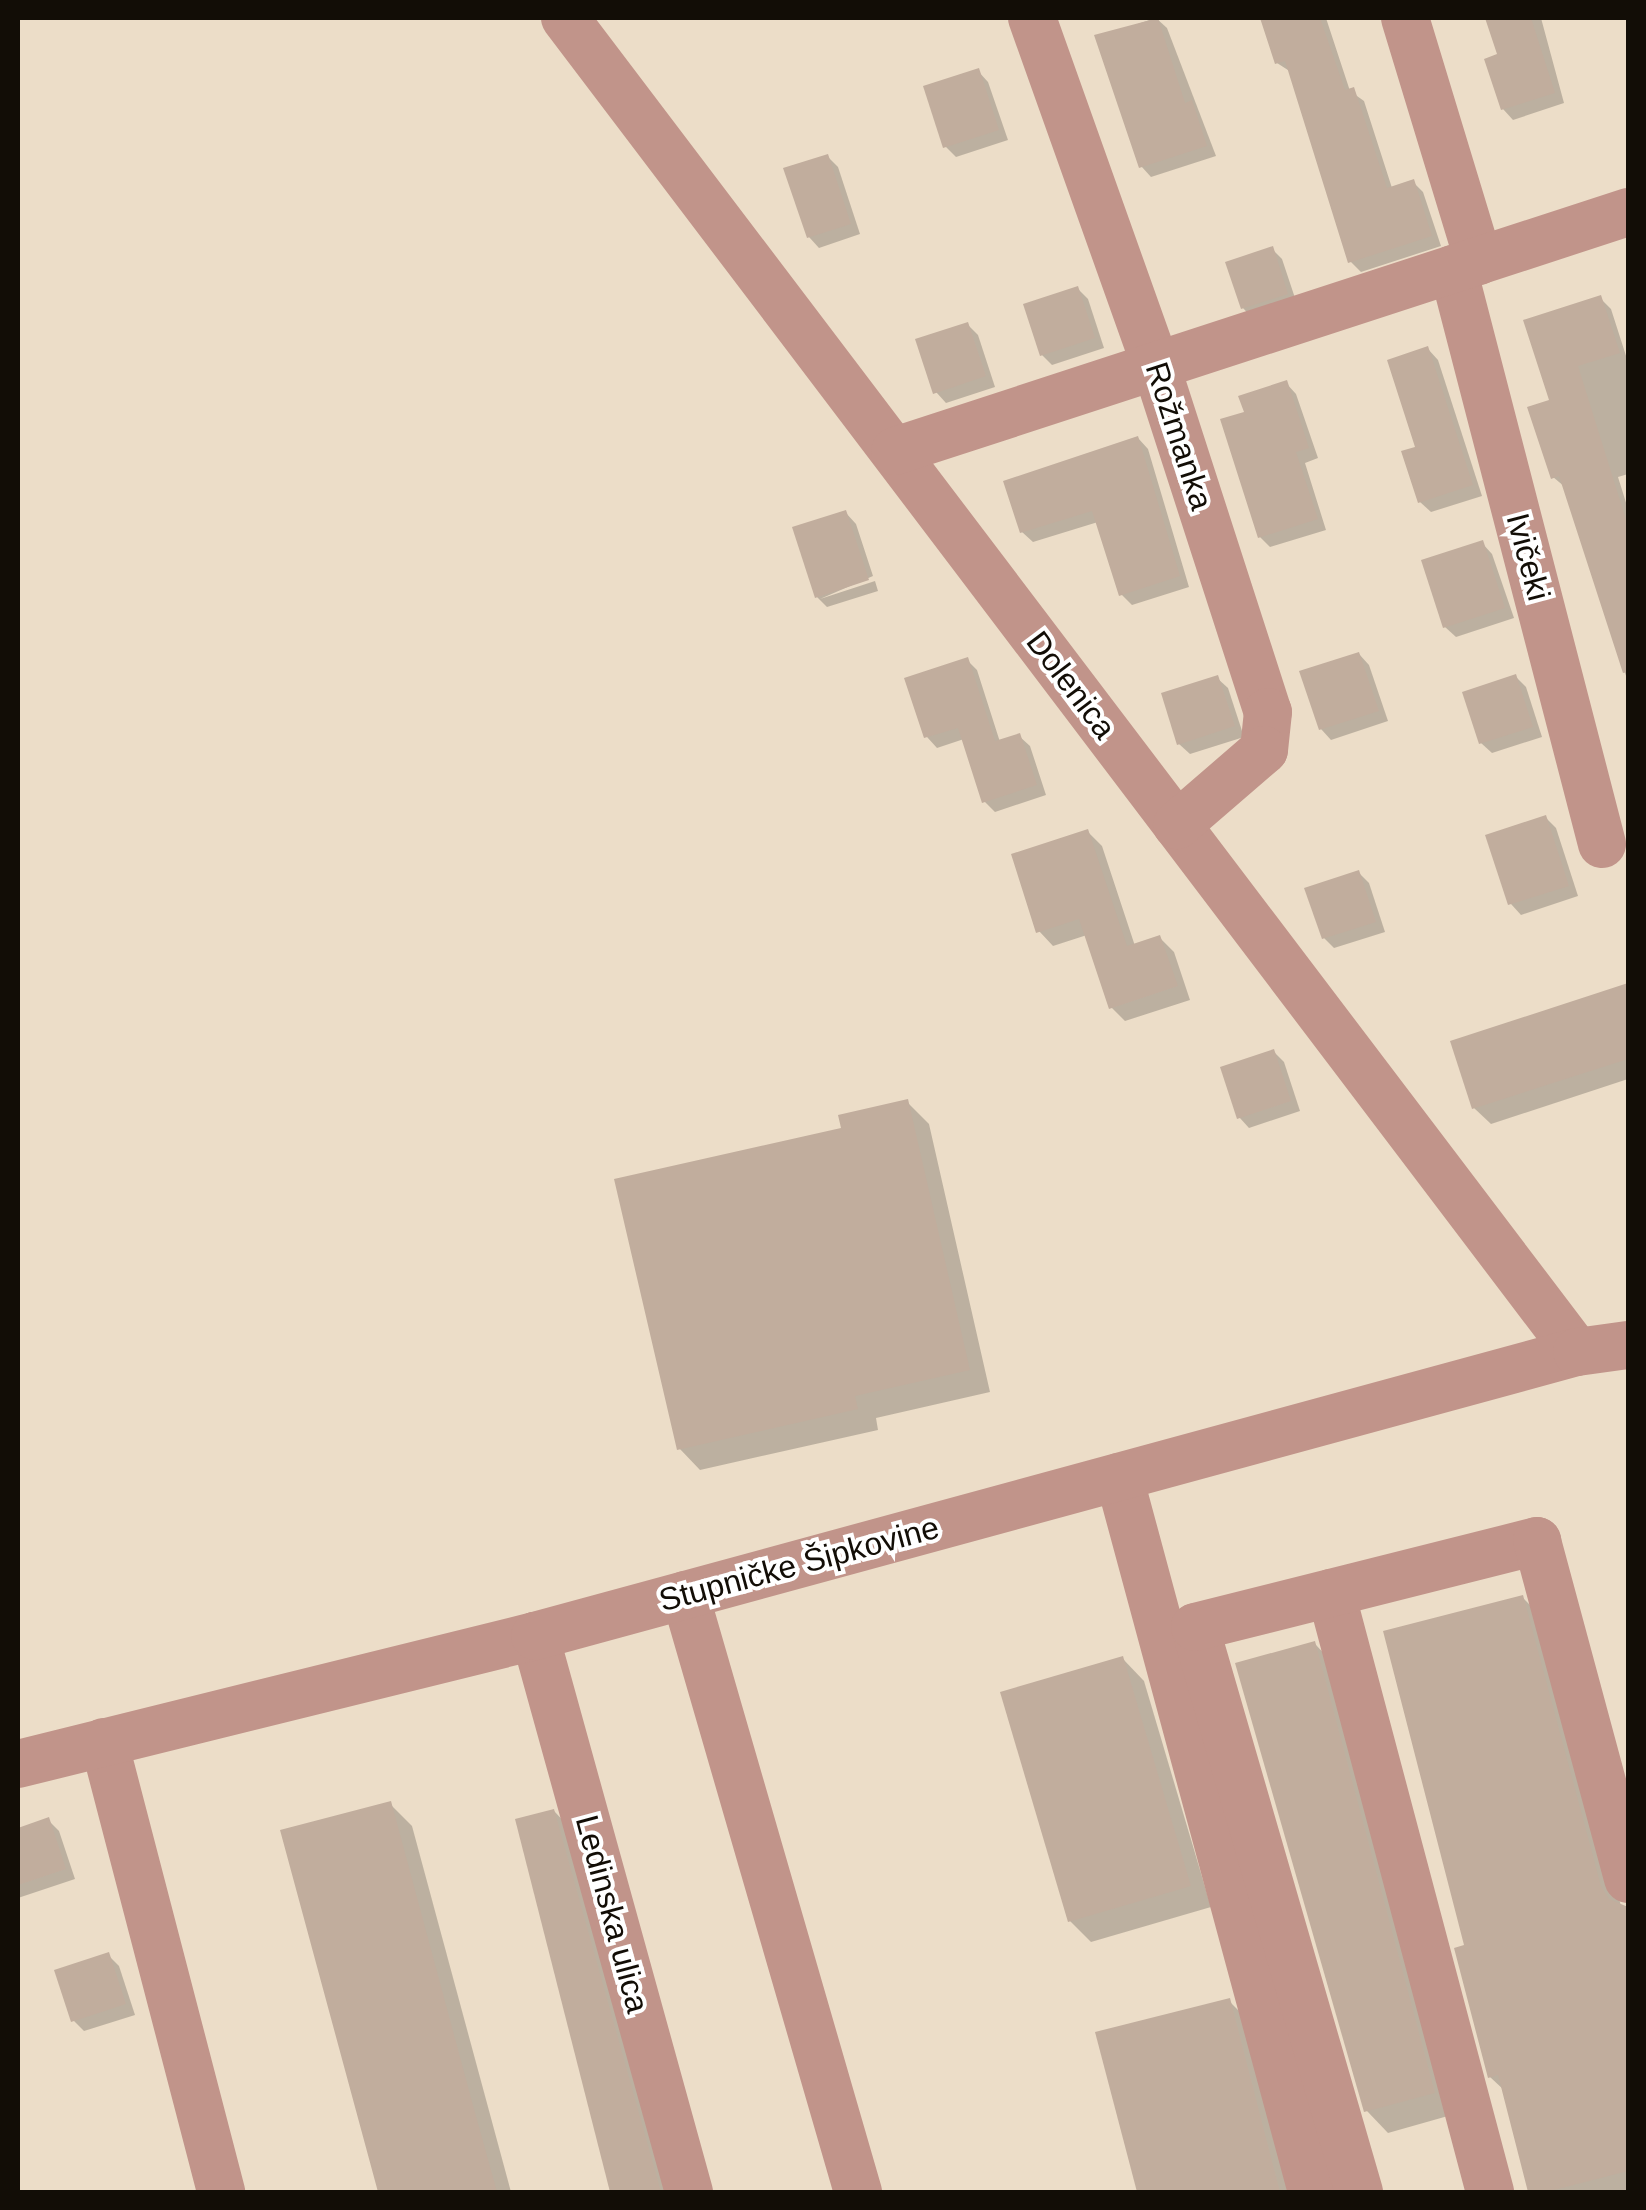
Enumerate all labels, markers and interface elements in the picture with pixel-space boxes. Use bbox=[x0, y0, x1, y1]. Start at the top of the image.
street label: Rožmanka bbox=[1137, 357, 1221, 515]
street label: Ivičeki bbox=[1498, 509, 1558, 605]
street label: Dolenica bbox=[1018, 624, 1124, 746]
street label: Stupničke Šipkovine bbox=[655, 1508, 943, 1620]
street label: Ledinska ulica bbox=[567, 1811, 657, 2017]

